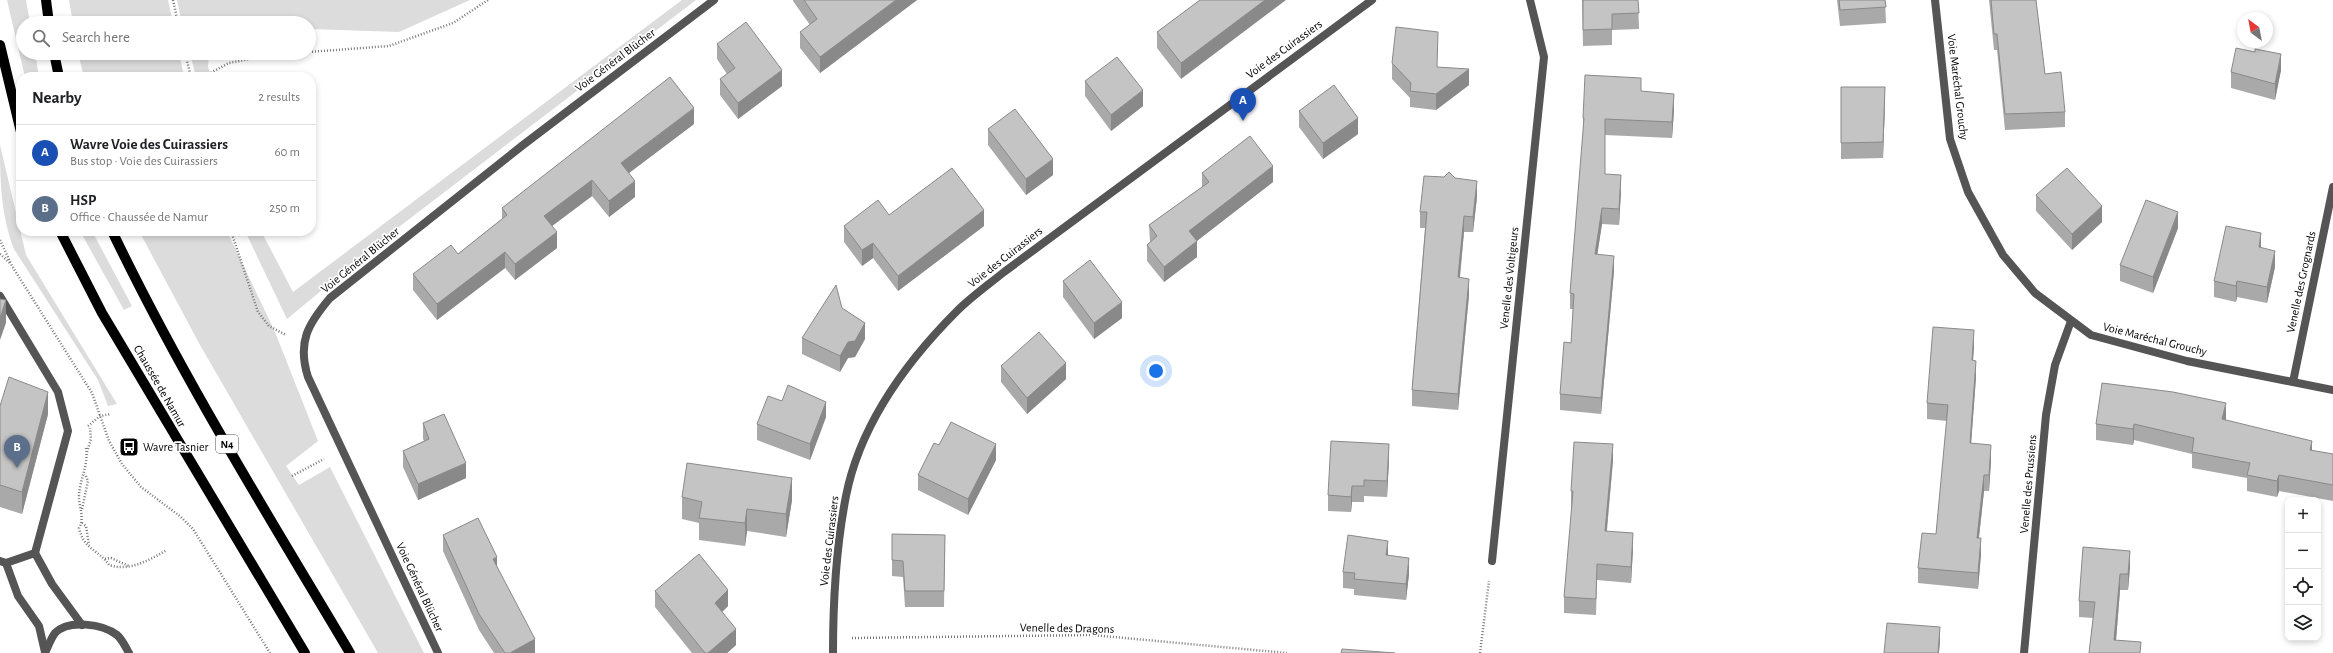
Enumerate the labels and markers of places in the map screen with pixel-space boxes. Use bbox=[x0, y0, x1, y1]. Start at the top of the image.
pin: A bbox=[1230, 88, 1256, 121]
pin: B bbox=[4, 435, 30, 468]
bus stop icon: Wavre Tasnier bbox=[118, 436, 140, 458]
place label: Wavre Tasnier bbox=[143, 441, 209, 453]

